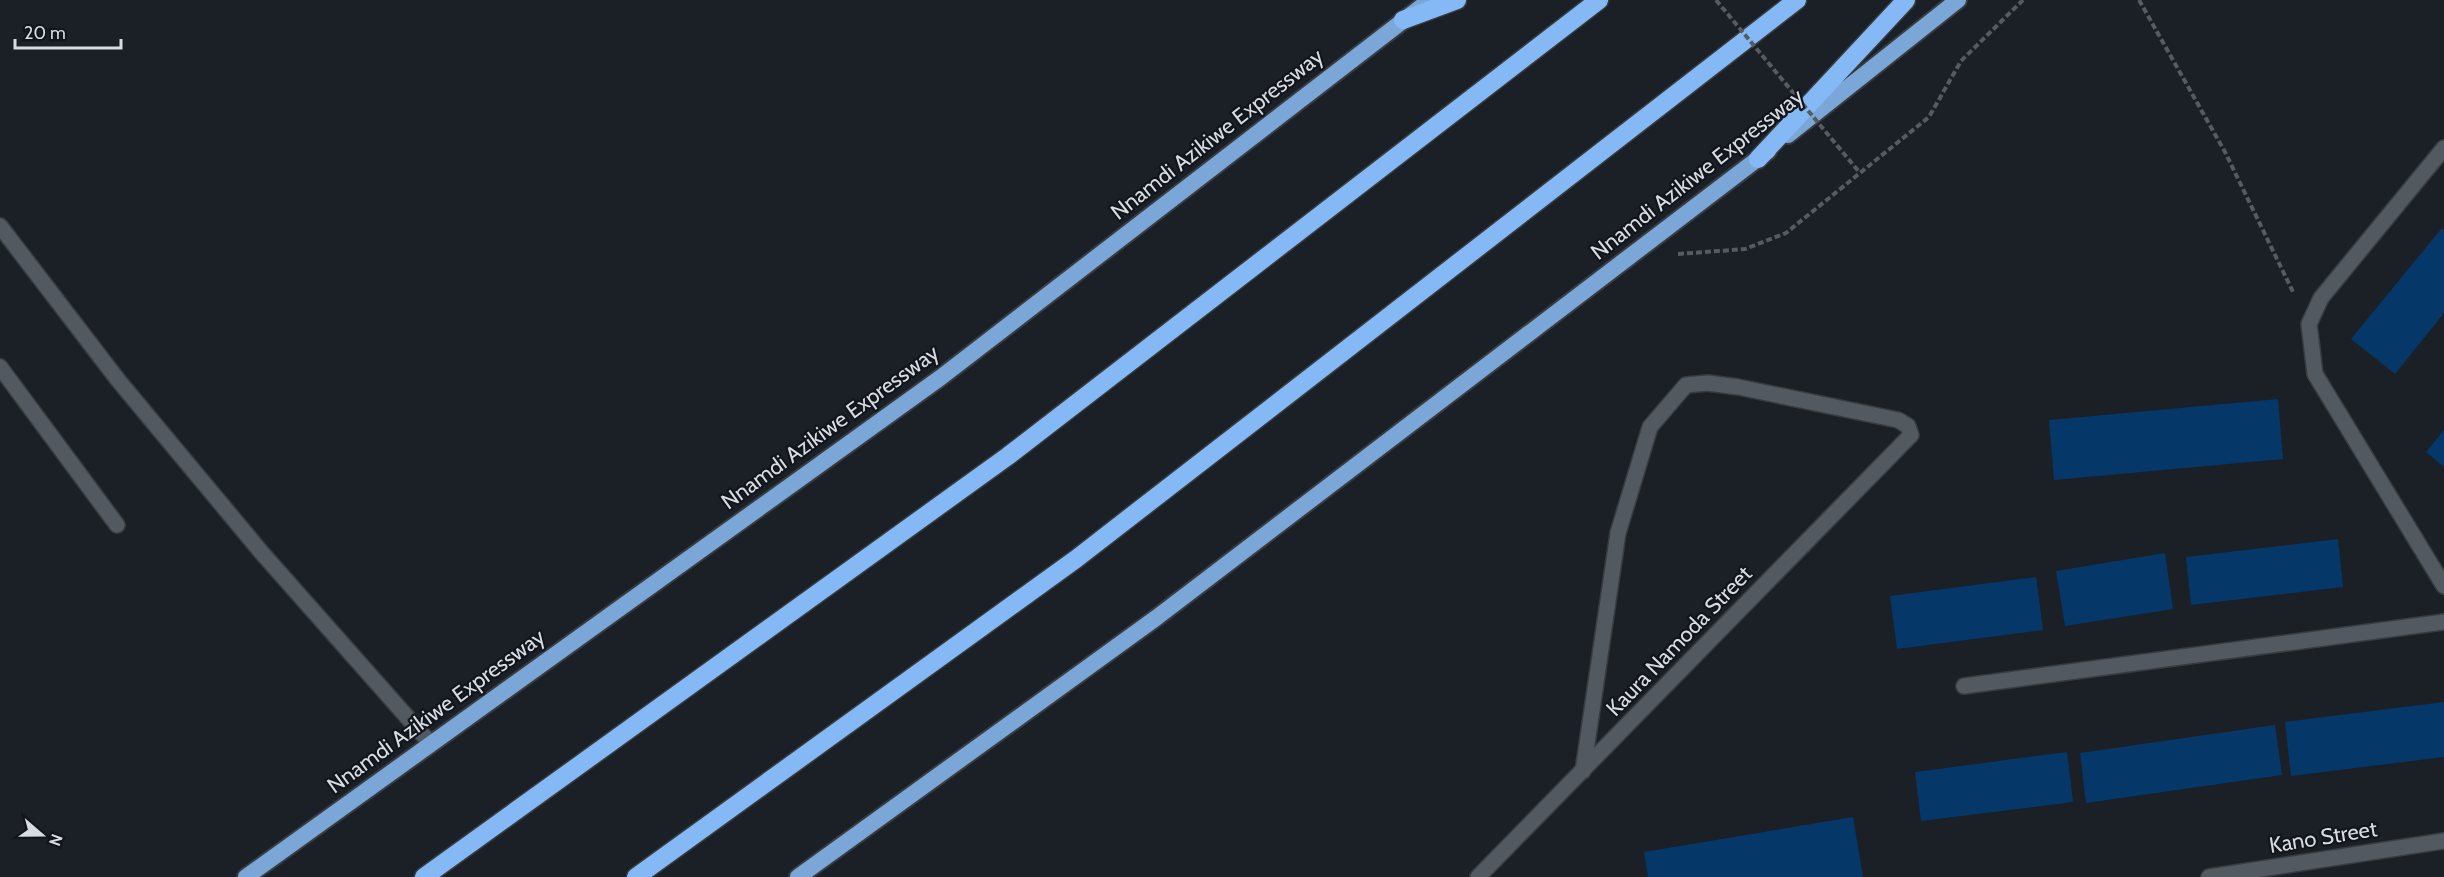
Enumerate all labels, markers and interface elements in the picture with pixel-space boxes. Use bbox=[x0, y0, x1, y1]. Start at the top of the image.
scale bar bbox=[15, 12, 122, 50]
text: 20 m bbox=[24, 22, 66, 44]
street label: Nnamdi Azikiwe Expressway bbox=[1105, 43, 1329, 225]
street label: Nnamdi Azikiwe Expressway bbox=[1585, 83, 1809, 265]
street label: Nnamdi Azikiwe Expressway bbox=[716, 339, 944, 515]
street label: Kaura Namoda Street bbox=[1600, 560, 1758, 722]
street label: Nnamdi Azikiwe Expressway bbox=[322, 623, 550, 799]
north arrow bbox=[12, 805, 72, 865]
street label: Kano Street bbox=[2267, 815, 2379, 859]
text: N bbox=[45, 831, 66, 849]

